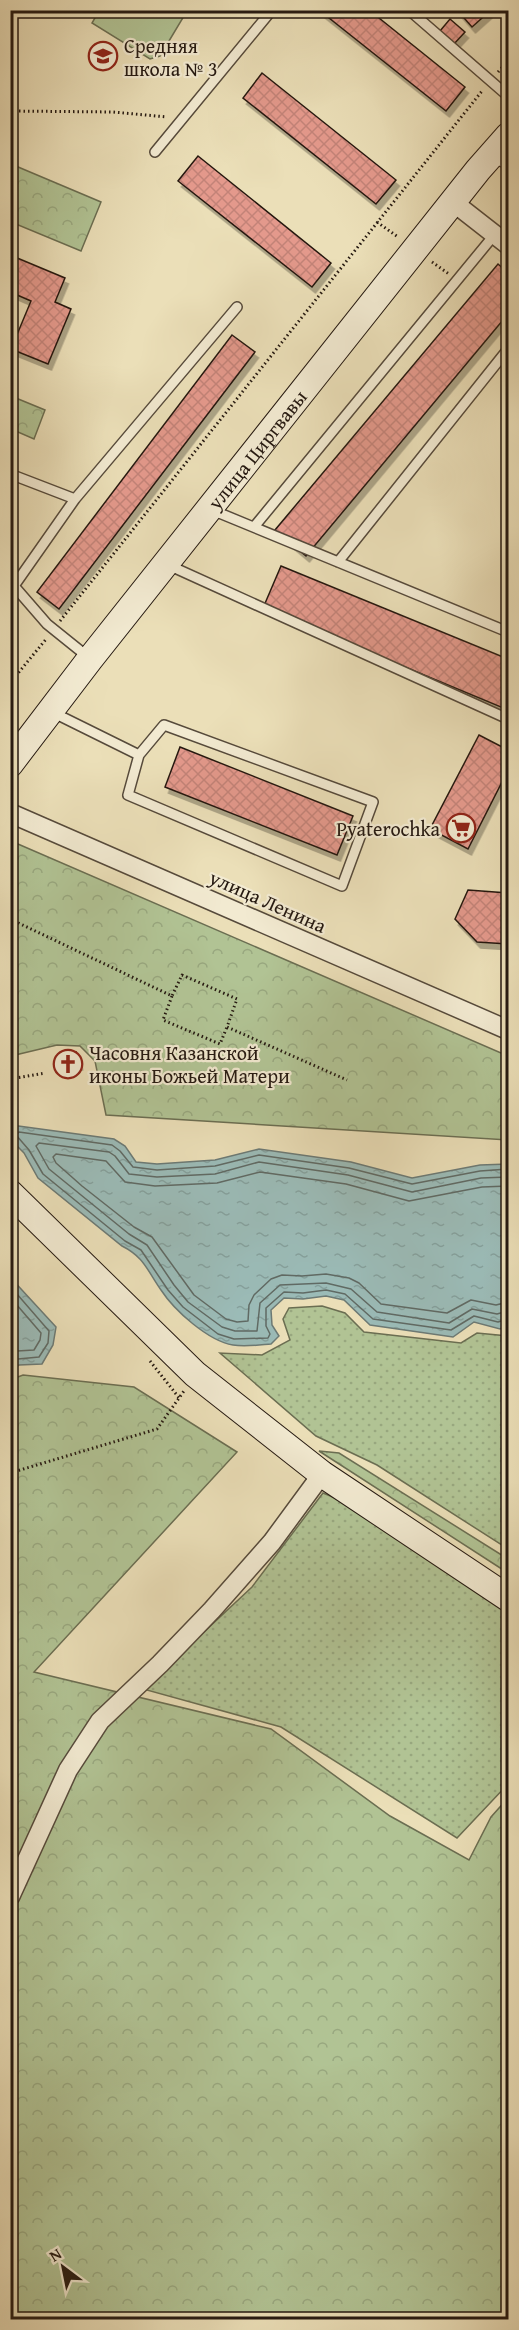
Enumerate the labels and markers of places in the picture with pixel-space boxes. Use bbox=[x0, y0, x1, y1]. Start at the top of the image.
place label: Средняя школа № 3 bbox=[124, 31, 218, 83]
school or university icon: Средняя школа № 3 bbox=[87, 40, 119, 72]
supermarket icon: Pyaterochka bbox=[445, 812, 477, 844]
place label: Pyaterochka bbox=[336, 814, 441, 843]
place label: Часовня Казанской иконы Божьей Матери bbox=[89, 1038, 290, 1090]
church icon: Часовня Казанской иконы Божьей Матери bbox=[52, 1048, 84, 1080]

